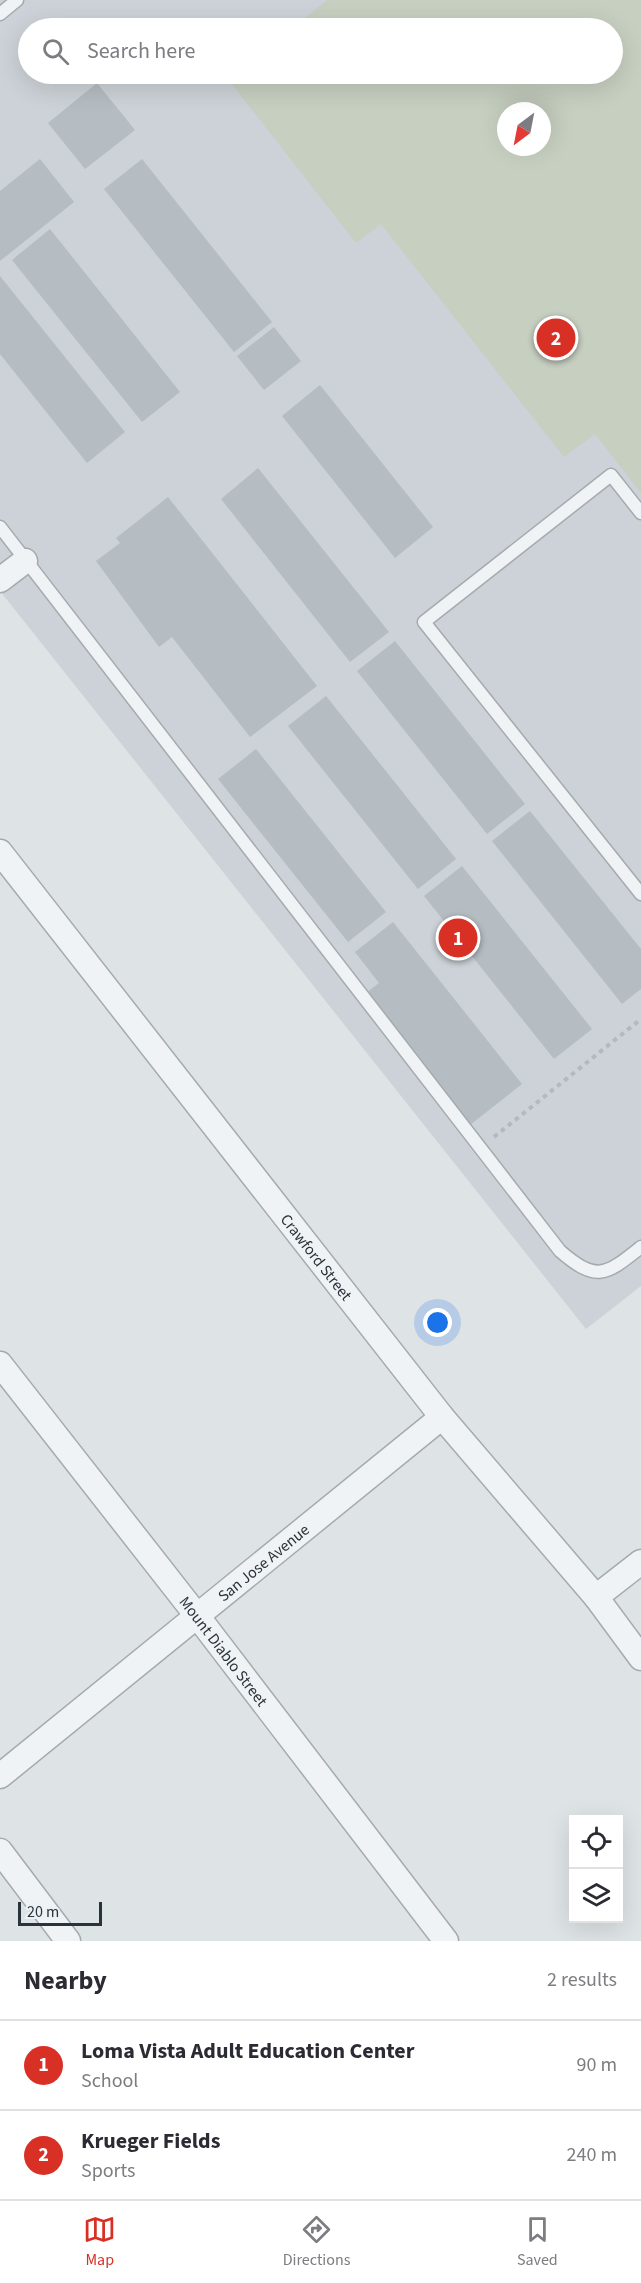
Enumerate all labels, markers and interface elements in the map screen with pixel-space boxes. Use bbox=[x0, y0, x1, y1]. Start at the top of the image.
search box bbox=[18, 18, 623, 84]
icon: search bbox=[39, 35, 72, 68]
text: Search here bbox=[87, 35, 195, 67]
north arrow bbox=[497, 102, 551, 156]
pin: 2 bbox=[536, 316, 576, 360]
pin: 1 bbox=[438, 916, 478, 960]
street label: Crawford Street bbox=[275, 1209, 357, 1306]
your location bbox=[423, 1308, 452, 1337]
street label: San Jose Avenue bbox=[213, 1519, 314, 1607]
street label: Mount Diablo Street bbox=[174, 1592, 273, 1712]
map controls bbox=[569, 1815, 623, 1923]
button: locate bbox=[569, 1815, 623, 1869]
button: layers bbox=[569, 1869, 623, 1923]
scale bar bbox=[18, 1899, 102, 1926]
text: 20 m bbox=[27, 1901, 59, 1923]
text: Nearby bbox=[24, 1962, 107, 1999]
text: 2 results bbox=[547, 1966, 617, 1994]
text: Loma Vista Adult Education Center bbox=[81, 2035, 414, 2067]
text: 1 bbox=[38, 2051, 49, 2079]
text: 90 m bbox=[577, 2051, 617, 2079]
text: School bbox=[81, 2067, 138, 2095]
text: Krueger Fields bbox=[81, 2125, 220, 2157]
text: 2 bbox=[38, 2141, 49, 2169]
text: 240 m bbox=[567, 2141, 617, 2169]
text: Sports bbox=[81, 2157, 136, 2185]
tab: Map bbox=[83, 2213, 116, 2271]
tab: Directions bbox=[283, 2213, 350, 2271]
tab: Saved bbox=[517, 2213, 558, 2271]

